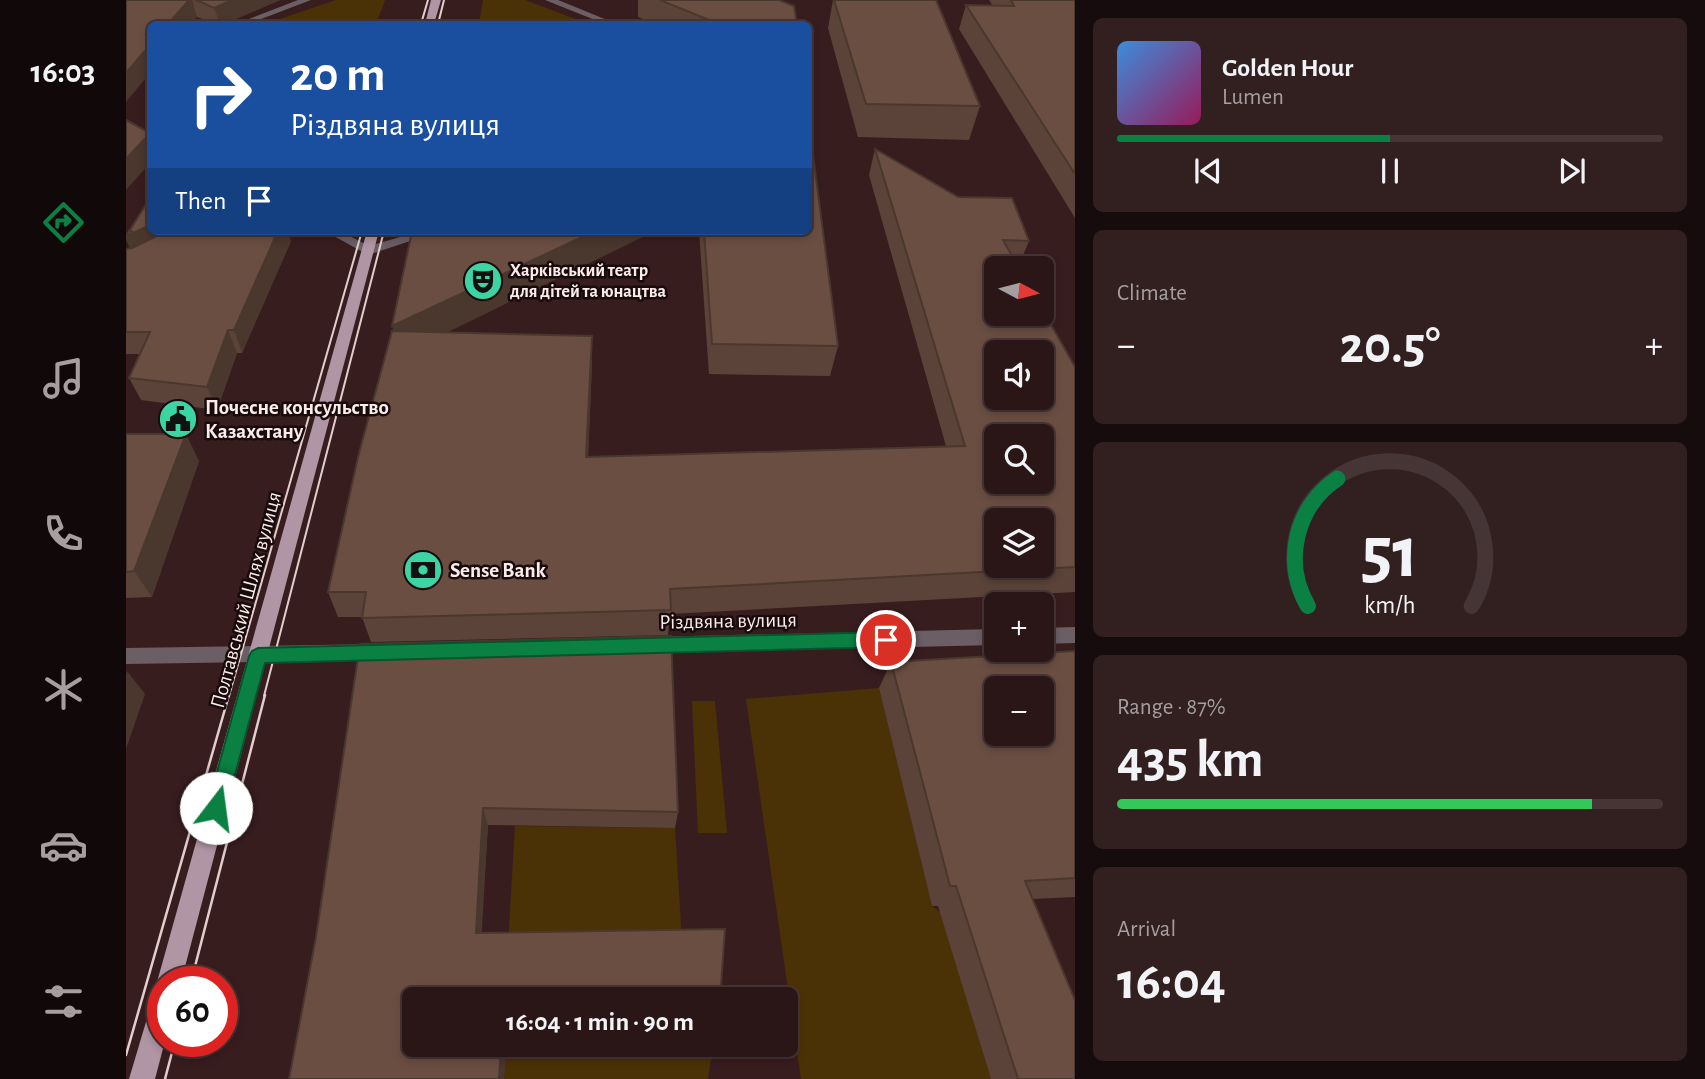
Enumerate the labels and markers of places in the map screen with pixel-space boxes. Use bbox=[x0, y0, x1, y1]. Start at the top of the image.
theatre icon: Харківський театр для дітей та юнацтва bbox=[462, 260, 504, 302]
place label: Харківський театр для дітей та юнацтва bbox=[510, 262, 667, 301]
place label: Почесне консульство Казахстану bbox=[205, 397, 389, 442]
public building icon: Почесне консульство Казахстану bbox=[157, 398, 199, 440]
bank icon: Sense Bank bbox=[402, 549, 444, 591]
place label: Sense Bank bbox=[450, 560, 547, 581]
pin bbox=[856, 610, 916, 670]

